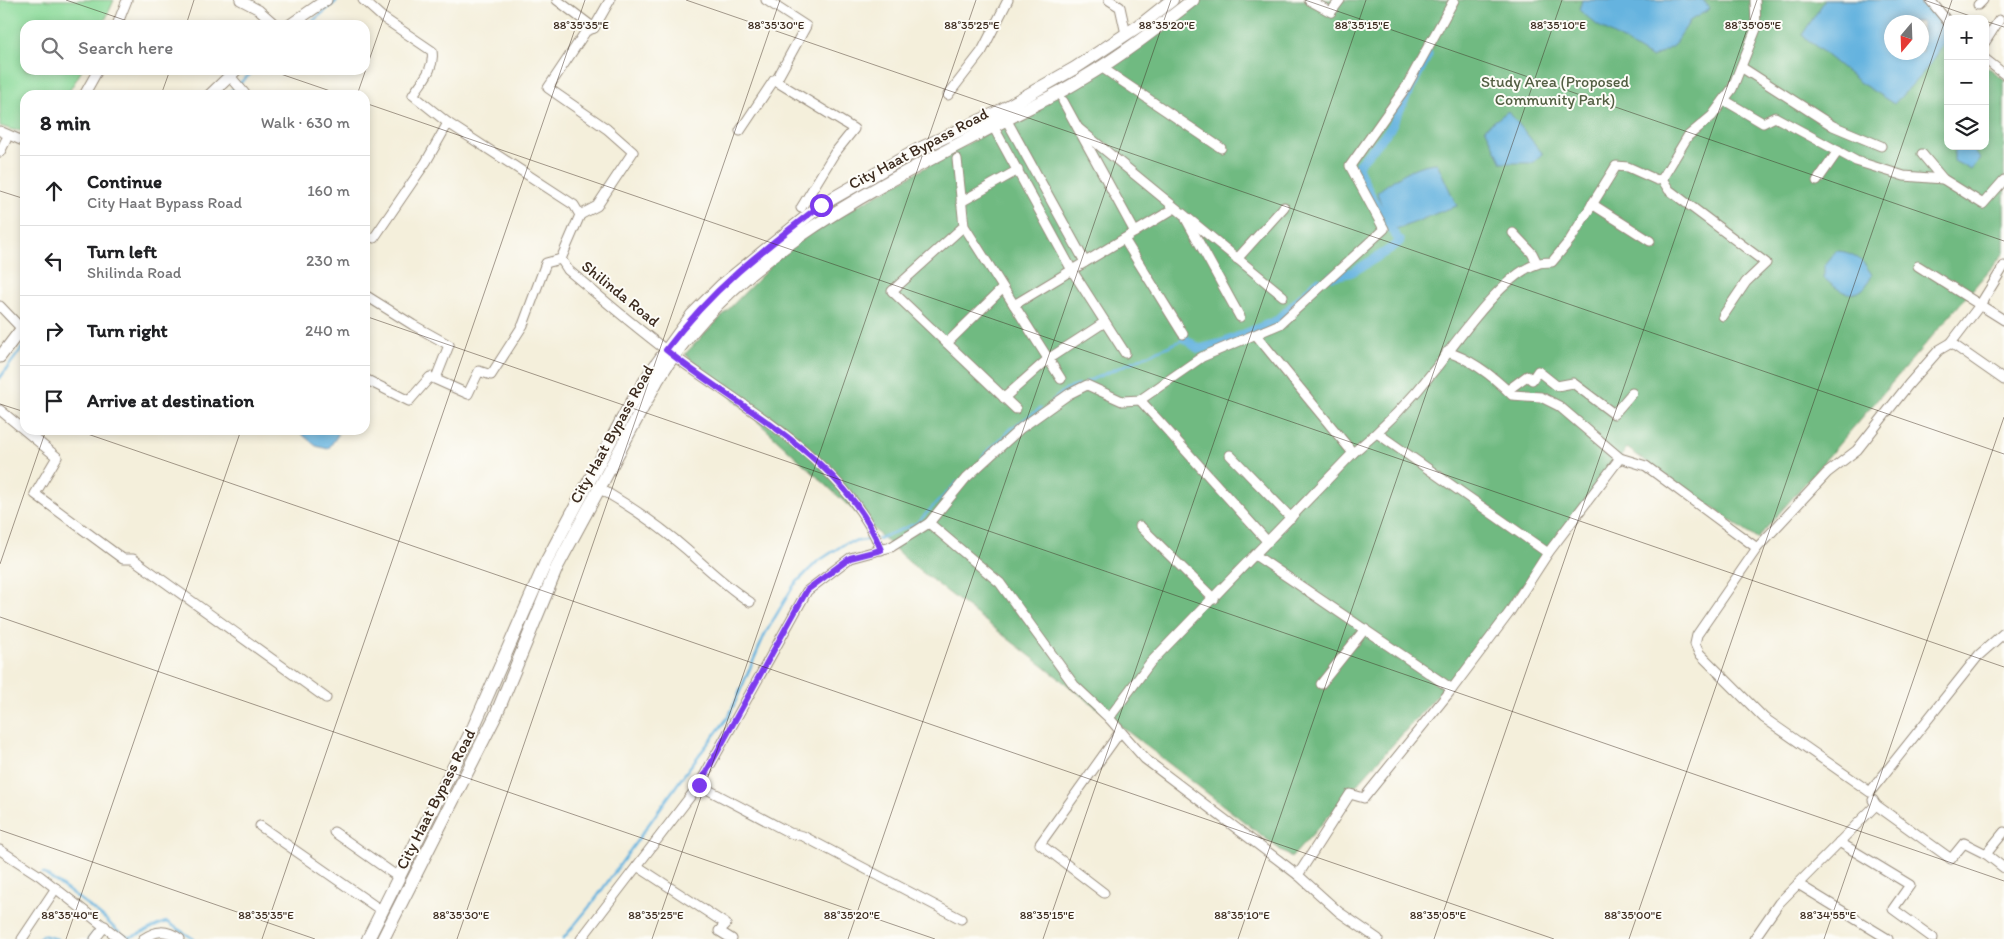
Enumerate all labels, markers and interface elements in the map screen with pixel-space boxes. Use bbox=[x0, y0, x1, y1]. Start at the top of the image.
north arrow bbox=[1884, 15, 1929, 60]
map controls bbox=[1944, 15, 1989, 150]
button: + bbox=[1944, 15, 1989, 60]
text: 88°35'35"E bbox=[553, 18, 609, 32]
text: 88°35'30"E bbox=[748, 18, 805, 32]
text: 88°35'25"E bbox=[944, 18, 1000, 32]
text: 88°35'20"E bbox=[1139, 18, 1196, 32]
text: 88°35'15"E bbox=[1335, 18, 1390, 32]
text: 88°35'10"E bbox=[1530, 18, 1586, 32]
text: 88°35'05"E bbox=[1725, 18, 1782, 32]
search box bbox=[20, 20, 370, 75]
icon: search bbox=[38, 34, 66, 62]
text: Search here bbox=[78, 36, 173, 59]
button: − bbox=[1944, 60, 1989, 105]
park label: Study Area (Proposed Community Park) bbox=[1481, 72, 1630, 109]
street label: City Haat Bypass Road bbox=[845, 103, 992, 193]
button: layers bbox=[1944, 105, 1989, 150]
text: 8 min bbox=[40, 110, 90, 135]
text: Walk · 630 m bbox=[261, 113, 350, 132]
text: Continue bbox=[87, 170, 162, 193]
icon: ahead bbox=[40, 177, 68, 205]
text: 160 m bbox=[307, 181, 350, 200]
text: City Haat Bypass Road bbox=[87, 193, 242, 212]
route start bbox=[810, 194, 833, 217]
text: Turn left bbox=[87, 240, 157, 263]
icon: left bbox=[40, 247, 68, 275]
text: 230 m bbox=[306, 251, 350, 270]
street label: Shilinda Road bbox=[578, 256, 664, 331]
text: Shilinda Road bbox=[87, 263, 181, 282]
icon: right bbox=[40, 317, 68, 345]
text: Turn right bbox=[87, 319, 168, 342]
text: 240 m bbox=[305, 321, 350, 340]
street label: City Haat Bypass Road bbox=[566, 361, 658, 507]
icon: arrive bbox=[40, 387, 68, 415]
text: Arrive at destination bbox=[87, 389, 254, 412]
street label: City Haat Bypass Road bbox=[392, 725, 479, 873]
route end bbox=[688, 774, 711, 797]
text: 88°35'40"E bbox=[41, 908, 99, 922]
text: 88°35'35"E bbox=[238, 908, 294, 922]
text: 88°35'30"E bbox=[433, 908, 490, 922]
text: 88°35'25"E bbox=[628, 908, 684, 922]
text: 88°35'20"E bbox=[824, 908, 881, 922]
text: 88°35'15"E bbox=[1020, 908, 1075, 922]
text: 88°35'10"E bbox=[1214, 908, 1270, 922]
text: 88°35'05"E bbox=[1410, 908, 1467, 922]
text: 88°35'00"E bbox=[1604, 908, 1662, 922]
text: 88°34'55"E bbox=[1800, 908, 1857, 922]

